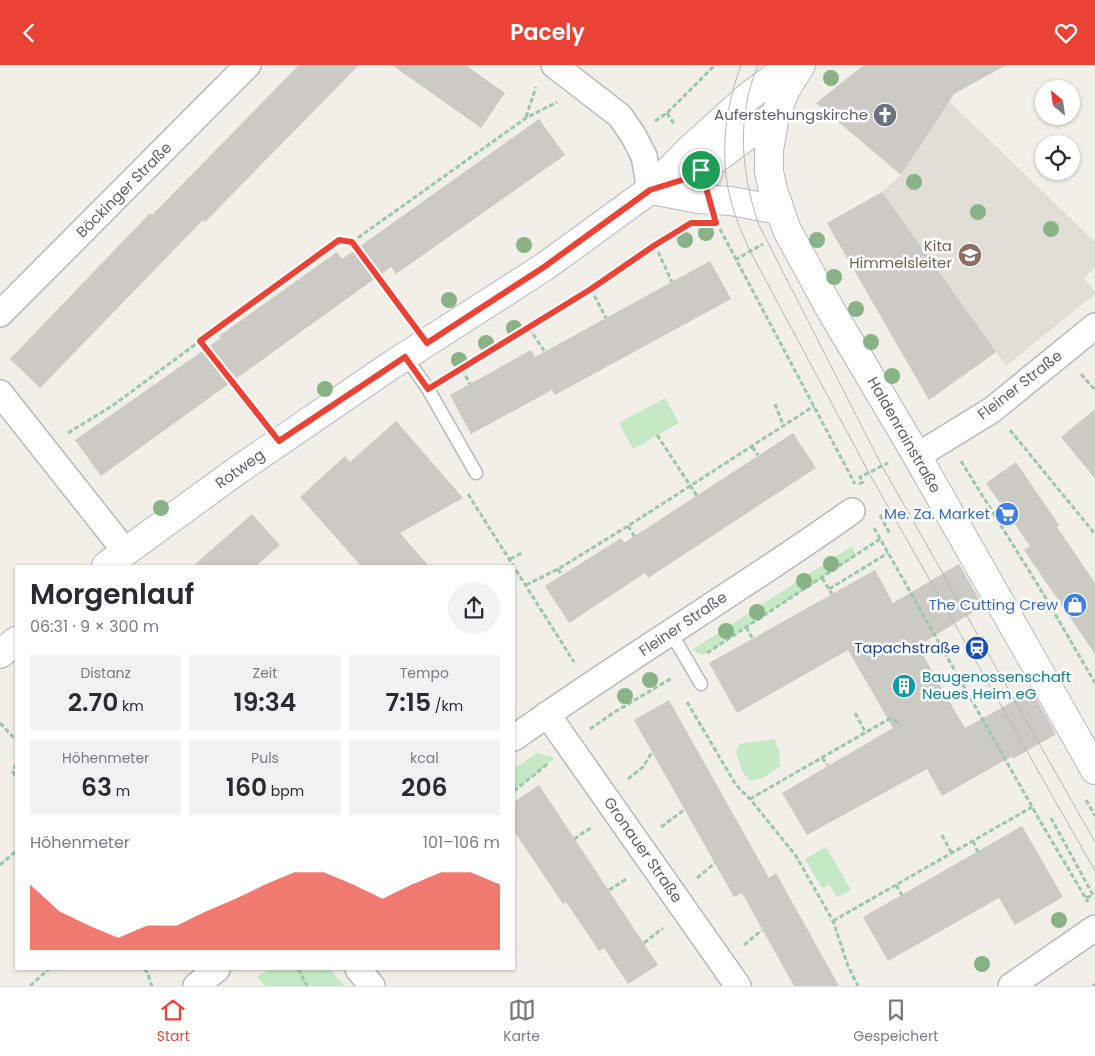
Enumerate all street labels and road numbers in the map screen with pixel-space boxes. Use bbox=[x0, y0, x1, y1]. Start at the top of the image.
street label: Böckinger Straße bbox=[71, 137, 176, 242]
street label: Fleiner Straße bbox=[973, 345, 1066, 424]
street label: Haldenrainstraße bbox=[863, 373, 946, 497]
street label: Rotweg bbox=[211, 444, 269, 493]
street label: Fleiner Straße bbox=[634, 586, 731, 661]
street label: Gronauer Straße bbox=[599, 793, 688, 907]

